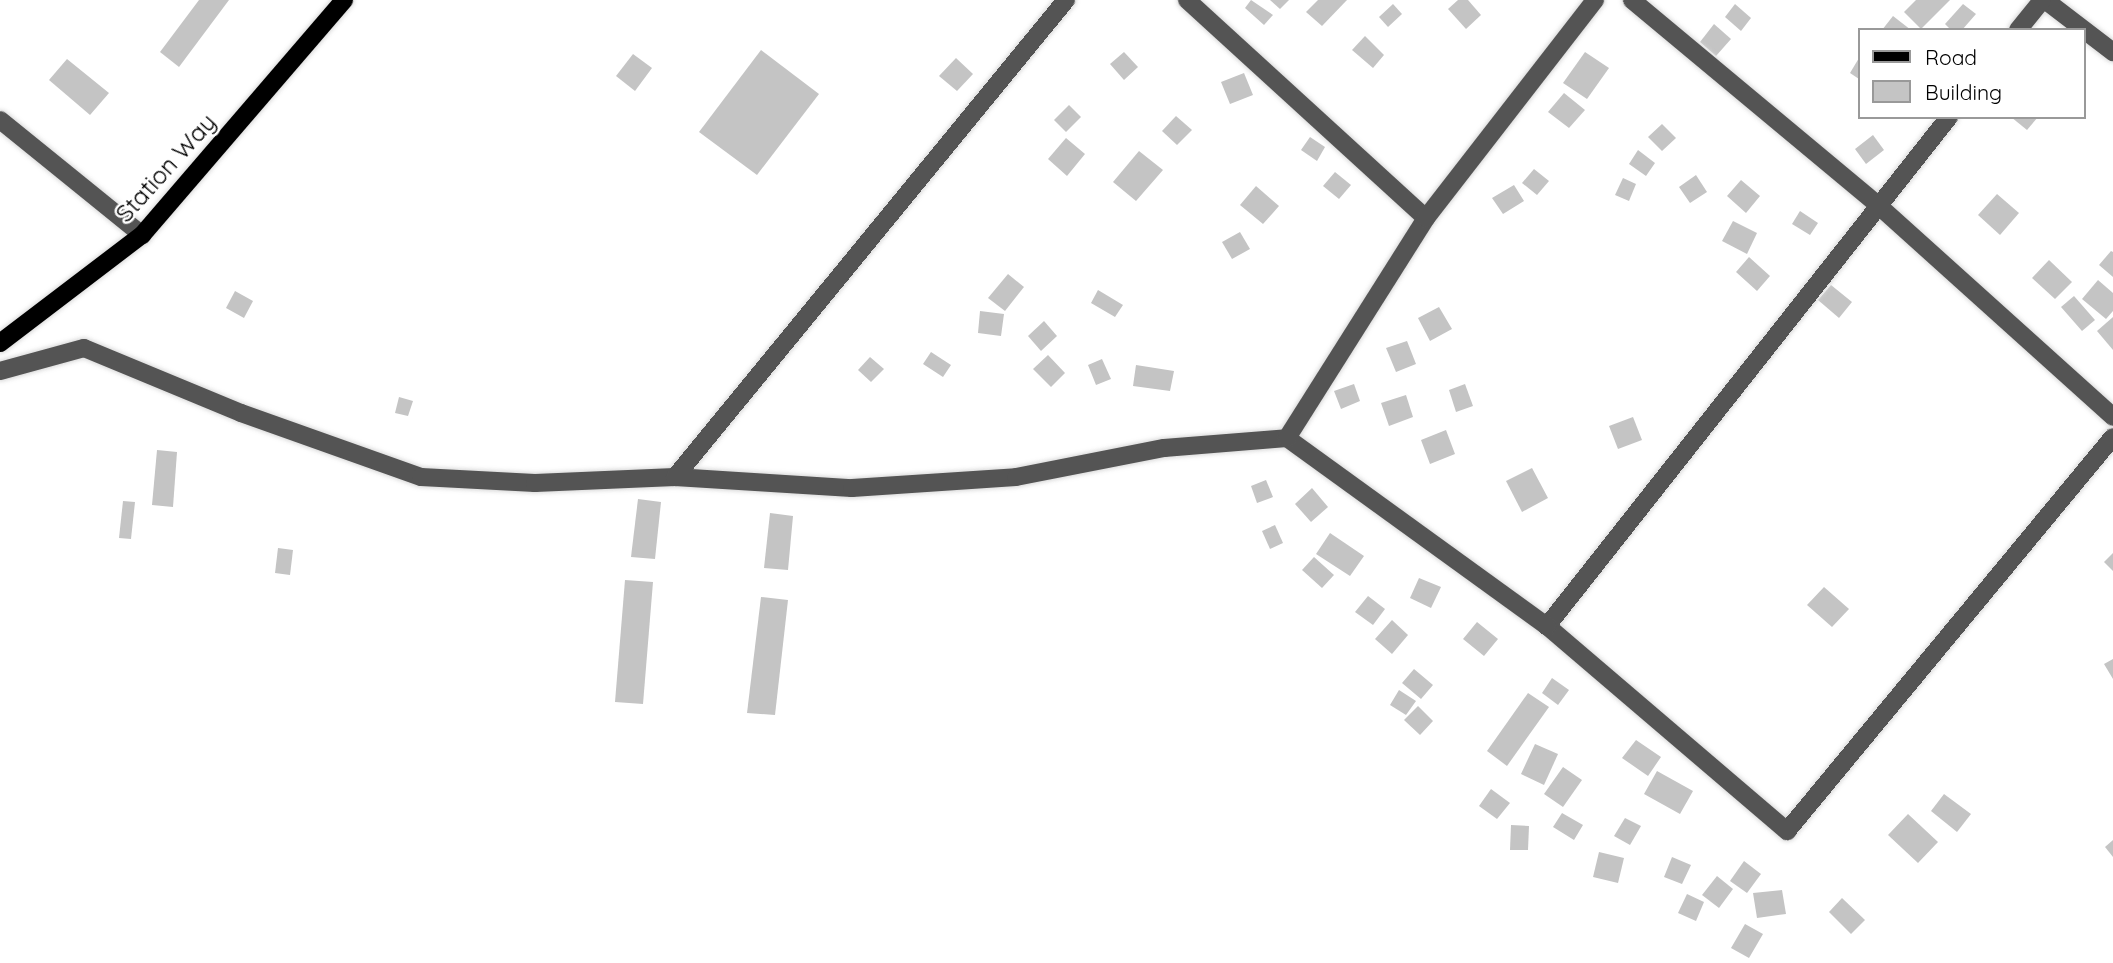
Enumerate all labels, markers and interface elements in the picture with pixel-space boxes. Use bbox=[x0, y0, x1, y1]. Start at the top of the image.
legend bbox=[1857, 28, 2085, 119]
text: Road bbox=[1925, 44, 1977, 70]
text: Building bbox=[1925, 79, 2002, 105]
street label: Station Way bbox=[110, 108, 222, 228]

